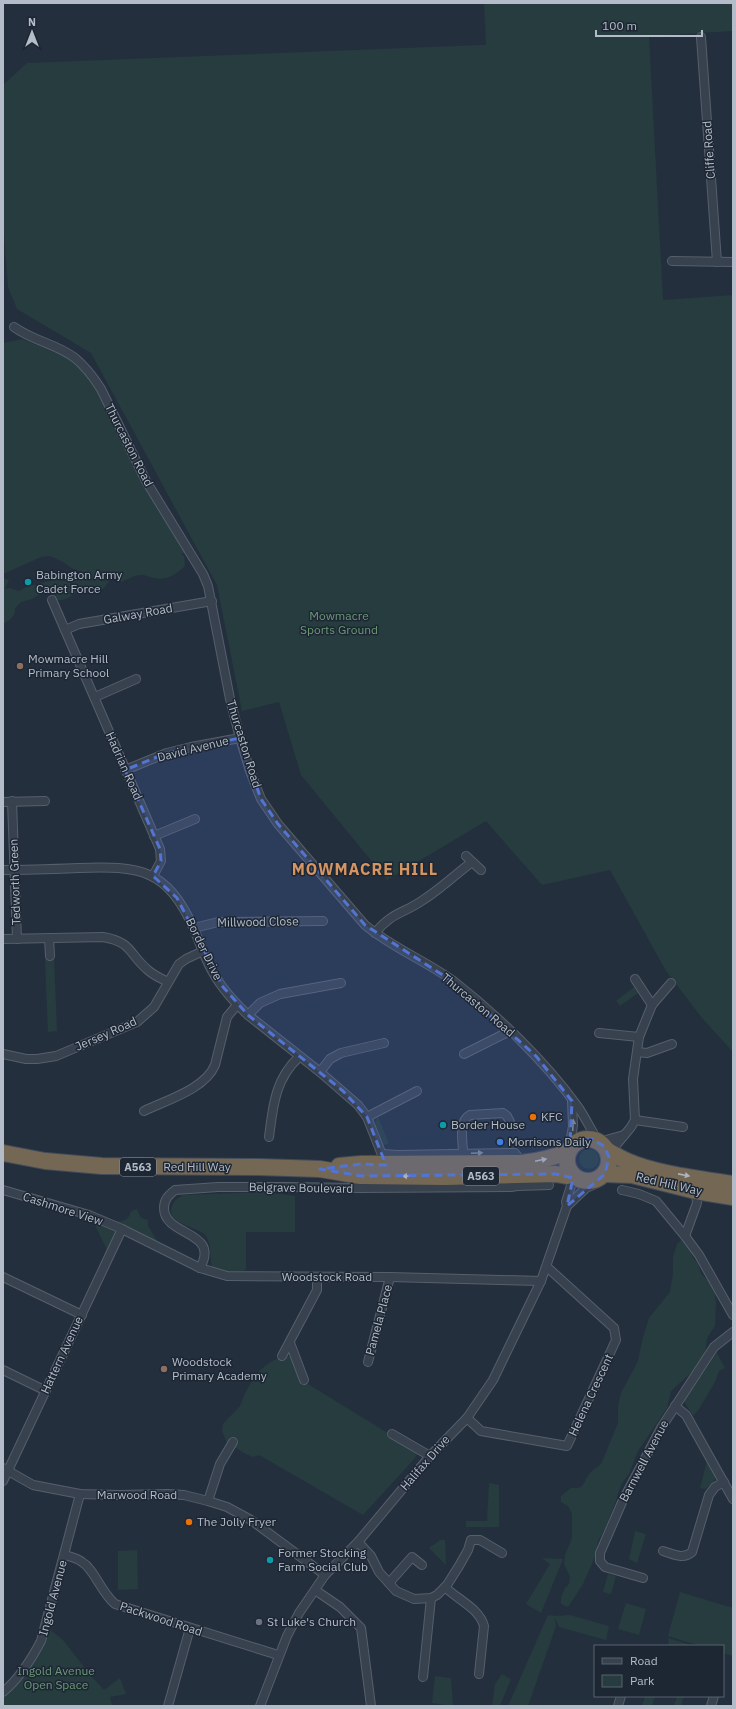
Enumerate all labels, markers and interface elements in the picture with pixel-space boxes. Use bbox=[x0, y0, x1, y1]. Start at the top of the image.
north arrow bbox=[12, 12, 52, 52]
scale bar bbox=[596, 12, 702, 38]
text: N bbox=[28, 15, 36, 29]
text: 100 m bbox=[602, 18, 637, 33]
street label: Cliffe Road bbox=[699, 120, 718, 180]
street label: Thurcaston Road bbox=[102, 401, 157, 489]
place label: Babington Army Cadet Force bbox=[36, 567, 122, 596]
marker: Babington Army Cadet Force bbox=[23, 577, 33, 587]
street label: Galway Road bbox=[102, 600, 174, 627]
park label: Mowmacre Sports Ground bbox=[300, 608, 378, 637]
place label: Mowmacre Hill Primary School bbox=[28, 651, 109, 680]
marker: Mowmacre Hill Primary School bbox=[15, 661, 25, 671]
street label: Thurcaston Road bbox=[224, 698, 265, 790]
street label: Hadrian Road bbox=[103, 729, 146, 802]
street label: David Avenue bbox=[156, 732, 231, 765]
street label: Tedworth Green bbox=[5, 839, 24, 926]
district label: MOWMACRE HILL bbox=[292, 859, 438, 879]
street label: Millwood Close bbox=[217, 913, 299, 930]
street label: Border Drive bbox=[183, 915, 226, 983]
street label: Thurcaston Road bbox=[439, 970, 518, 1040]
street label: Jersey Road bbox=[73, 1013, 139, 1054]
place label: KFC bbox=[541, 1109, 563, 1124]
marker: KFC bbox=[528, 1112, 538, 1122]
place label: Border House bbox=[451, 1117, 526, 1132]
one-way arrow bbox=[569, 1119, 576, 1132]
marker: Border House bbox=[438, 1120, 448, 1130]
place label: Morrisons Daily bbox=[508, 1134, 591, 1149]
marker: Morrisons Daily bbox=[495, 1137, 505, 1147]
one-way arrow bbox=[471, 1150, 484, 1156]
one-way arrow bbox=[534, 1157, 547, 1163]
road number: A563 bbox=[120, 1158, 156, 1176]
street label: Red Hill Way bbox=[163, 1159, 231, 1174]
road number: A563 bbox=[463, 1167, 499, 1185]
street label: Red Hill Way bbox=[635, 1169, 704, 1198]
one-way arrow bbox=[401, 1173, 414, 1179]
one-way arrow bbox=[678, 1173, 690, 1179]
street label: Belgrave Boulevard bbox=[249, 1179, 353, 1196]
street label: Cashmore View bbox=[21, 1188, 105, 1229]
street label: Woodstock Road bbox=[282, 1269, 372, 1284]
street label: Pamela Place bbox=[362, 1282, 395, 1357]
street label: Hattern Avenue bbox=[37, 1313, 86, 1396]
street label: Helena Crescent bbox=[565, 1351, 616, 1438]
place label: Woodstock Primary Academy bbox=[172, 1354, 267, 1383]
marker: Woodstock Primary Academy bbox=[159, 1364, 169, 1374]
street label: Barnwell Avenue bbox=[616, 1417, 672, 1504]
street label: Halifax Drive bbox=[397, 1432, 453, 1493]
street label: Marwood Road bbox=[97, 1487, 177, 1502]
place label: The Jolly Fryer bbox=[197, 1514, 277, 1529]
marker: The Jolly Fryer bbox=[184, 1517, 194, 1527]
place label: Former Stocking Farm Social Club bbox=[278, 1545, 368, 1574]
marker: Former Stocking Farm Social Club bbox=[265, 1555, 275, 1565]
street label: Ingold Avenue bbox=[35, 1558, 70, 1637]
street label: Packwood Road bbox=[118, 1598, 204, 1639]
place label: St Luke's Church bbox=[267, 1614, 356, 1629]
marker: St Luke's Church bbox=[254, 1617, 264, 1627]
legend bbox=[594, 1645, 724, 1697]
text: Road bbox=[630, 1653, 658, 1668]
park label: Ingold Avenue Open Space bbox=[17, 1663, 95, 1692]
text: Park bbox=[630, 1673, 655, 1688]

